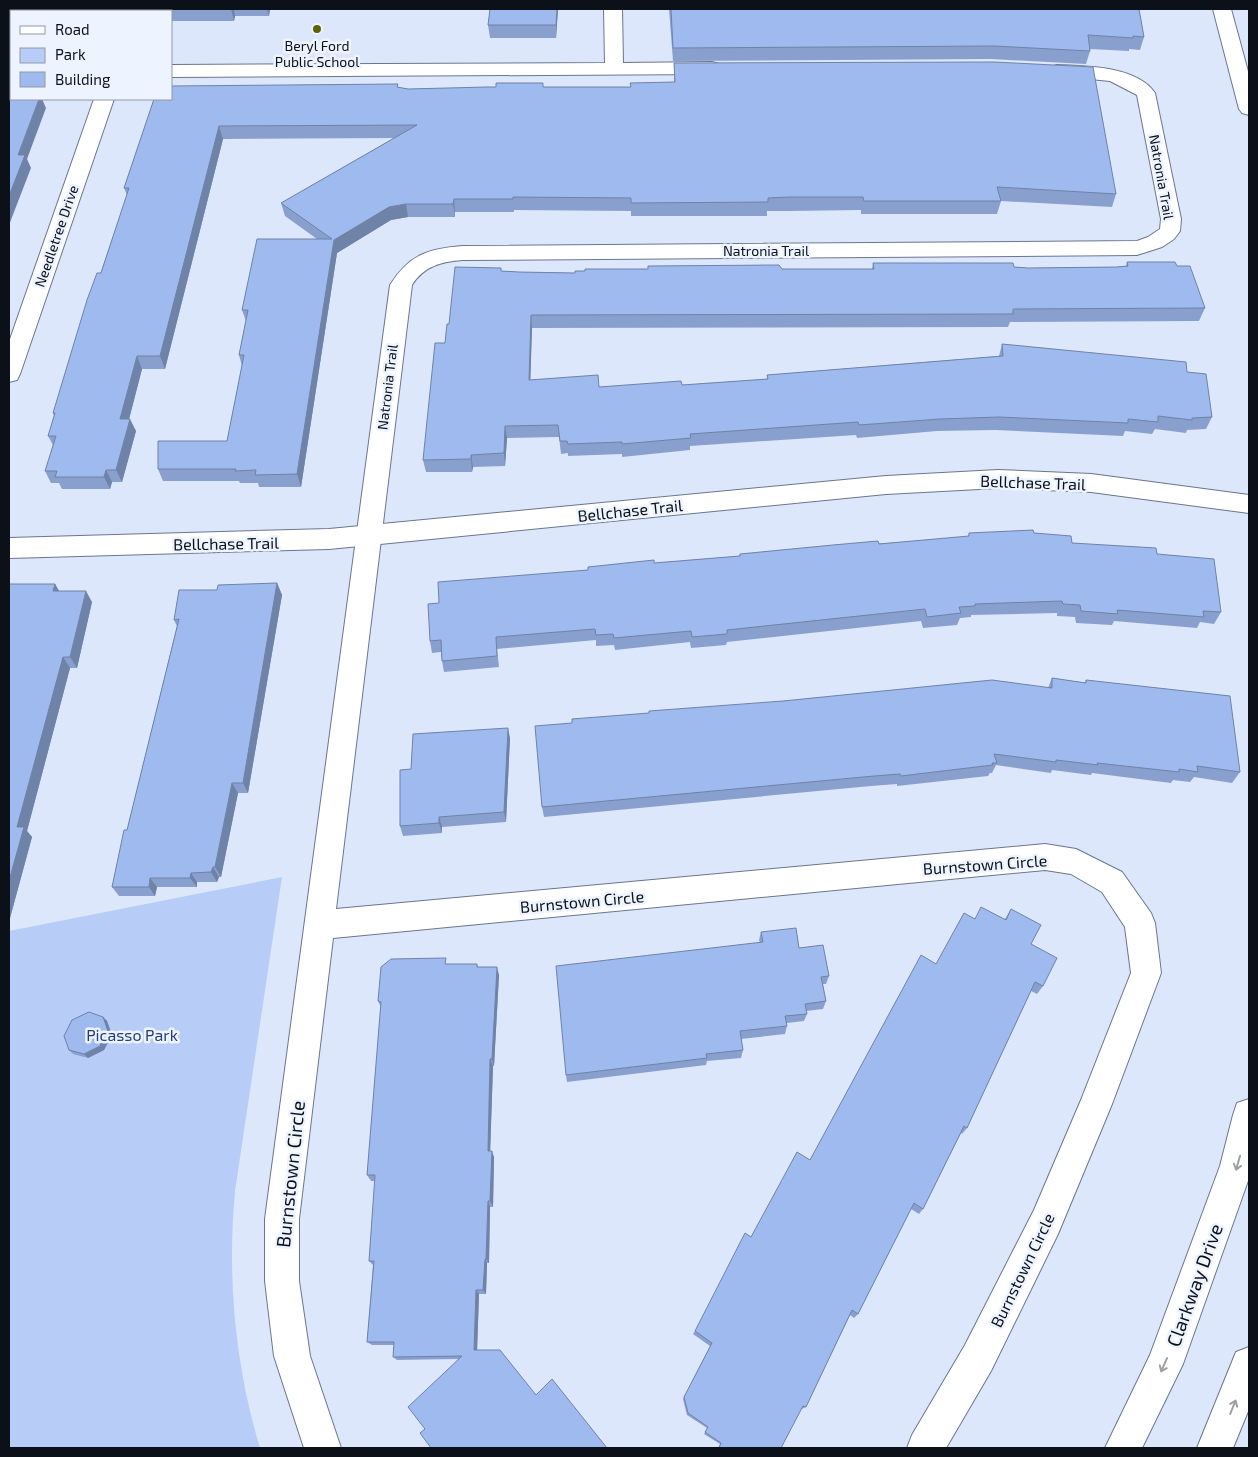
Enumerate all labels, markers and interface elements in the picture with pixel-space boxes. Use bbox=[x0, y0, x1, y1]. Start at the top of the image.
legend bbox=[10, 10, 172, 100]
text: Road bbox=[55, 20, 90, 38]
marker: Beryl Ford Public School bbox=[311, 23, 323, 35]
place label: Beryl Ford Public School bbox=[275, 37, 360, 70]
text: Park bbox=[55, 45, 86, 63]
text: Building bbox=[55, 70, 111, 88]
street label: Natronia Trail bbox=[1146, 133, 1178, 222]
street label: Needletree Drive bbox=[31, 183, 81, 289]
street label: Natronia Trail bbox=[723, 242, 810, 259]
street label: Natronia Trail bbox=[373, 342, 401, 431]
street label: Bellchase Trail bbox=[980, 471, 1086, 493]
street label: Bellchase Trail bbox=[577, 495, 684, 525]
street label: Bellchase Trail bbox=[173, 533, 279, 553]
street label: Burnstown Circle bbox=[922, 850, 1048, 878]
street label: Burnstown Circle bbox=[519, 886, 645, 916]
park label: Picasso Park bbox=[86, 1025, 178, 1044]
street label: Burnstown Circle bbox=[271, 1099, 309, 1249]
one-way arrow bbox=[1232, 1154, 1242, 1170]
street label: Burnstown Circle bbox=[986, 1210, 1058, 1330]
street label: Clarkway Drive bbox=[1161, 1220, 1227, 1350]
one-way arrow bbox=[1158, 1357, 1168, 1372]
one-way arrow bbox=[1228, 1400, 1238, 1415]

